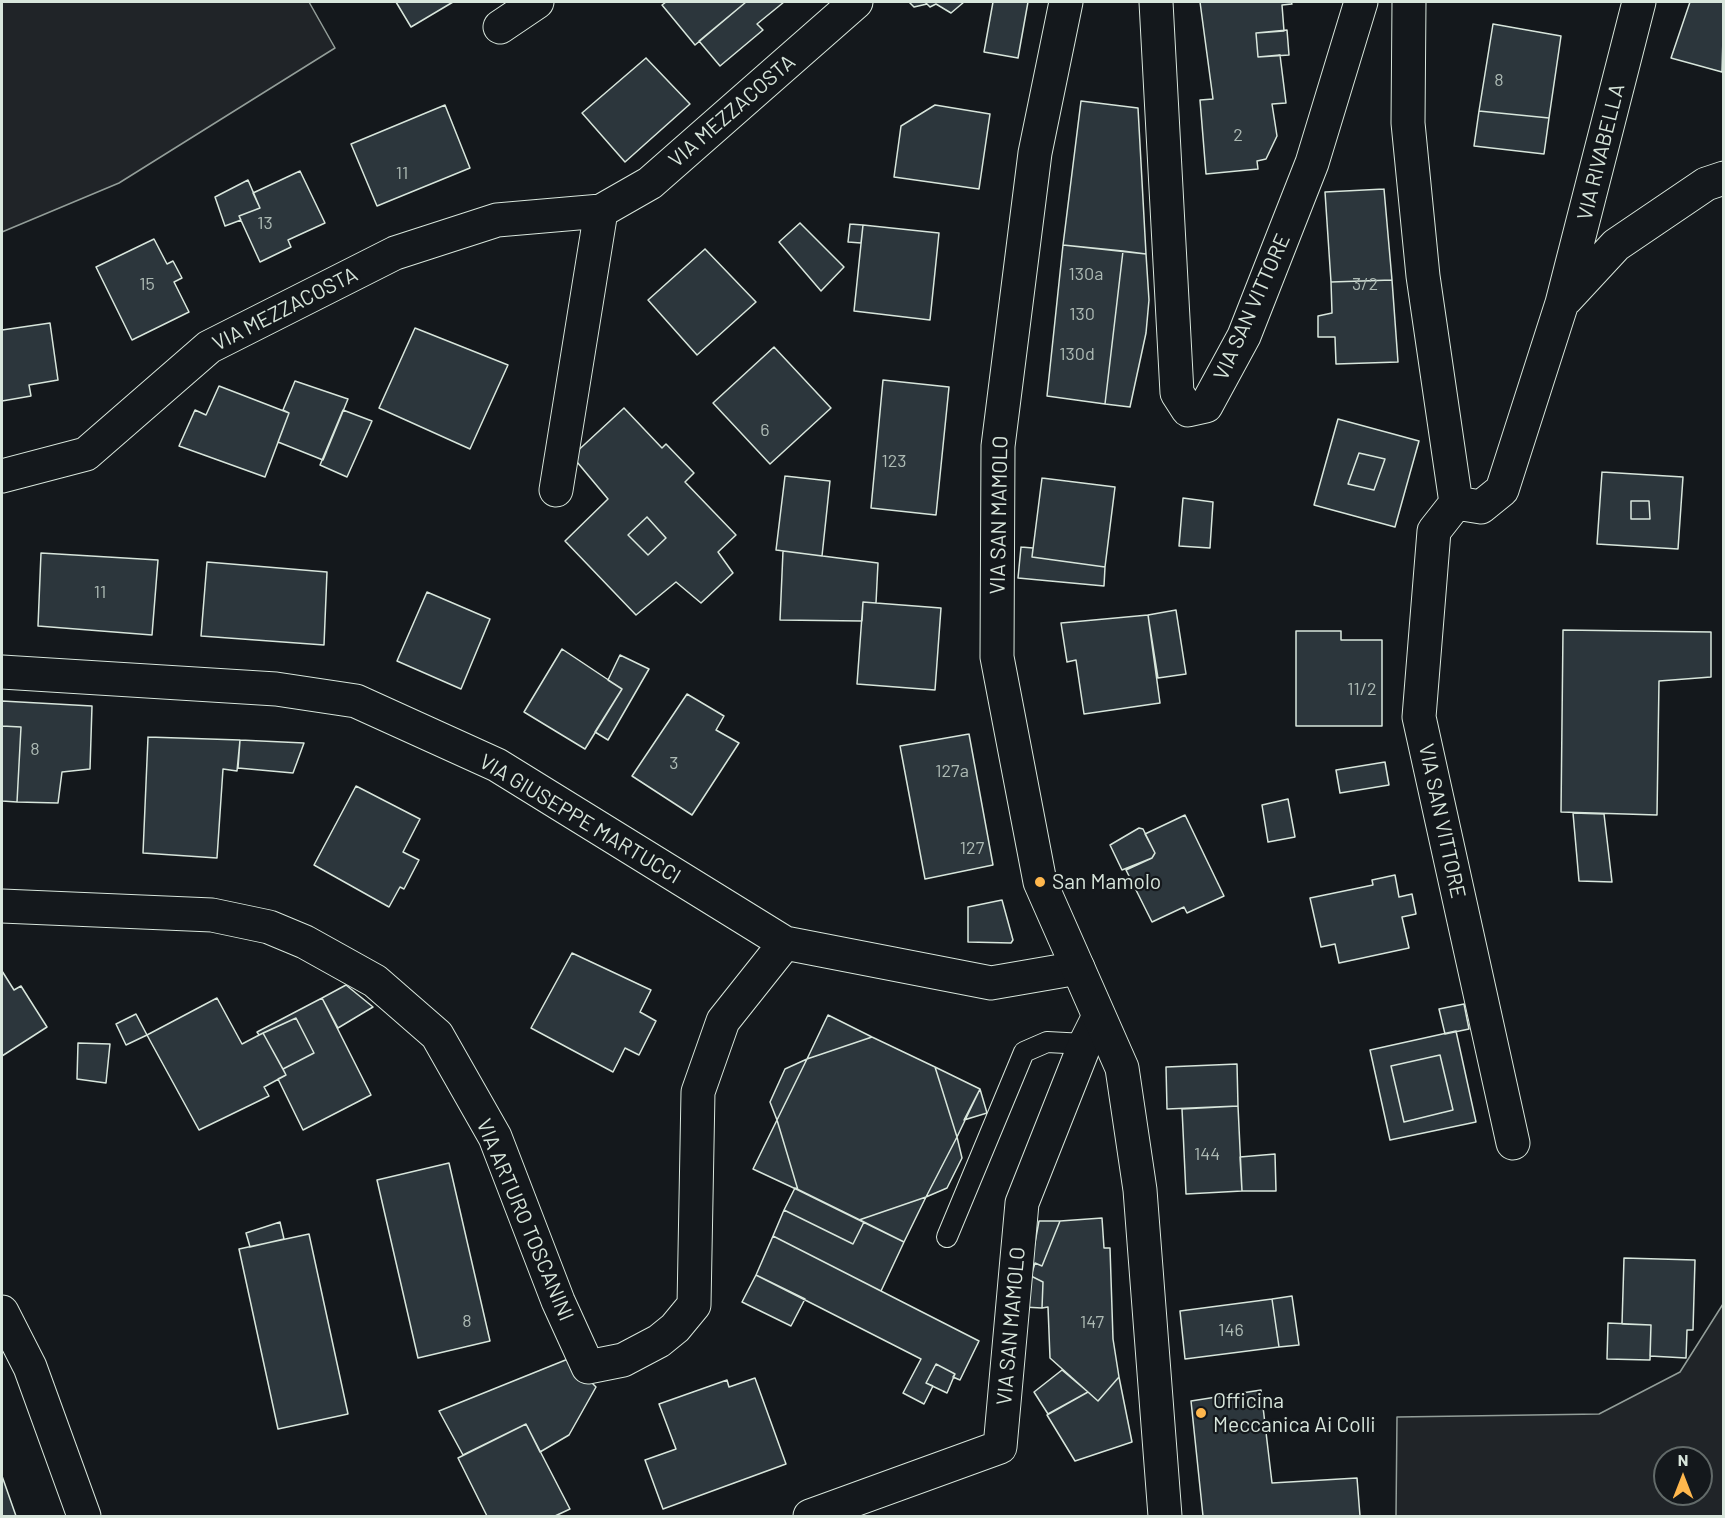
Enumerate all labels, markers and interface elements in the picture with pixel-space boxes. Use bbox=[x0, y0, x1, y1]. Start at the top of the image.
street label: VIA MEZZACOSTA bbox=[664, 49, 800, 173]
house number: 8 bbox=[1494, 69, 1504, 91]
street label: VIA RIVABELLA bbox=[1572, 81, 1630, 223]
house number: 2 bbox=[1233, 124, 1243, 146]
house number: 11 bbox=[396, 162, 408, 184]
house number: 13 bbox=[257, 212, 273, 234]
street label: VIA SAN VITTORE bbox=[1208, 230, 1296, 384]
street label: VIA MEZZACOSTA bbox=[208, 262, 362, 356]
house number: 130a bbox=[1069, 263, 1103, 285]
house number: 15 bbox=[139, 273, 155, 295]
house number: 3/2 bbox=[1352, 273, 1378, 295]
house number: 130 bbox=[1069, 303, 1095, 325]
house number: 130d bbox=[1059, 343, 1095, 365]
house number: 6 bbox=[760, 419, 770, 441]
street label: VIA SAN MAMOLO bbox=[985, 435, 1013, 595]
house number: 123 bbox=[881, 450, 907, 472]
house number: 11 bbox=[94, 581, 106, 603]
house number: 11/2 bbox=[1347, 678, 1377, 700]
house number: 8 bbox=[30, 738, 40, 760]
street label: VIA SAN VITTORE bbox=[1413, 741, 1471, 901]
street label: VIA GIUSEPPE MARTUCCI bbox=[475, 749, 685, 889]
house number: 3 bbox=[669, 752, 679, 774]
house number: 127a bbox=[935, 760, 969, 782]
house number: 127 bbox=[960, 837, 984, 859]
place label: San Mamolo bbox=[1052, 869, 1161, 895]
marker: San Mamolo bbox=[1033, 875, 1047, 889]
street label: VIA ARTURO TOSCANINI bbox=[471, 1115, 579, 1325]
house number: 144 bbox=[1194, 1143, 1220, 1165]
street label: VIA SAN MAMOLO bbox=[992, 1246, 1030, 1406]
house number: 8 bbox=[462, 1310, 472, 1332]
house number: 147 bbox=[1080, 1311, 1104, 1333]
house number: 146 bbox=[1218, 1319, 1244, 1341]
place label: Officina Meccanica Ai Colli bbox=[1213, 1388, 1376, 1438]
marker: Officina Meccanica Ai Colli bbox=[1194, 1406, 1208, 1420]
north arrow bbox=[1653, 1446, 1713, 1506]
text: N bbox=[1678, 1450, 1688, 1469]

